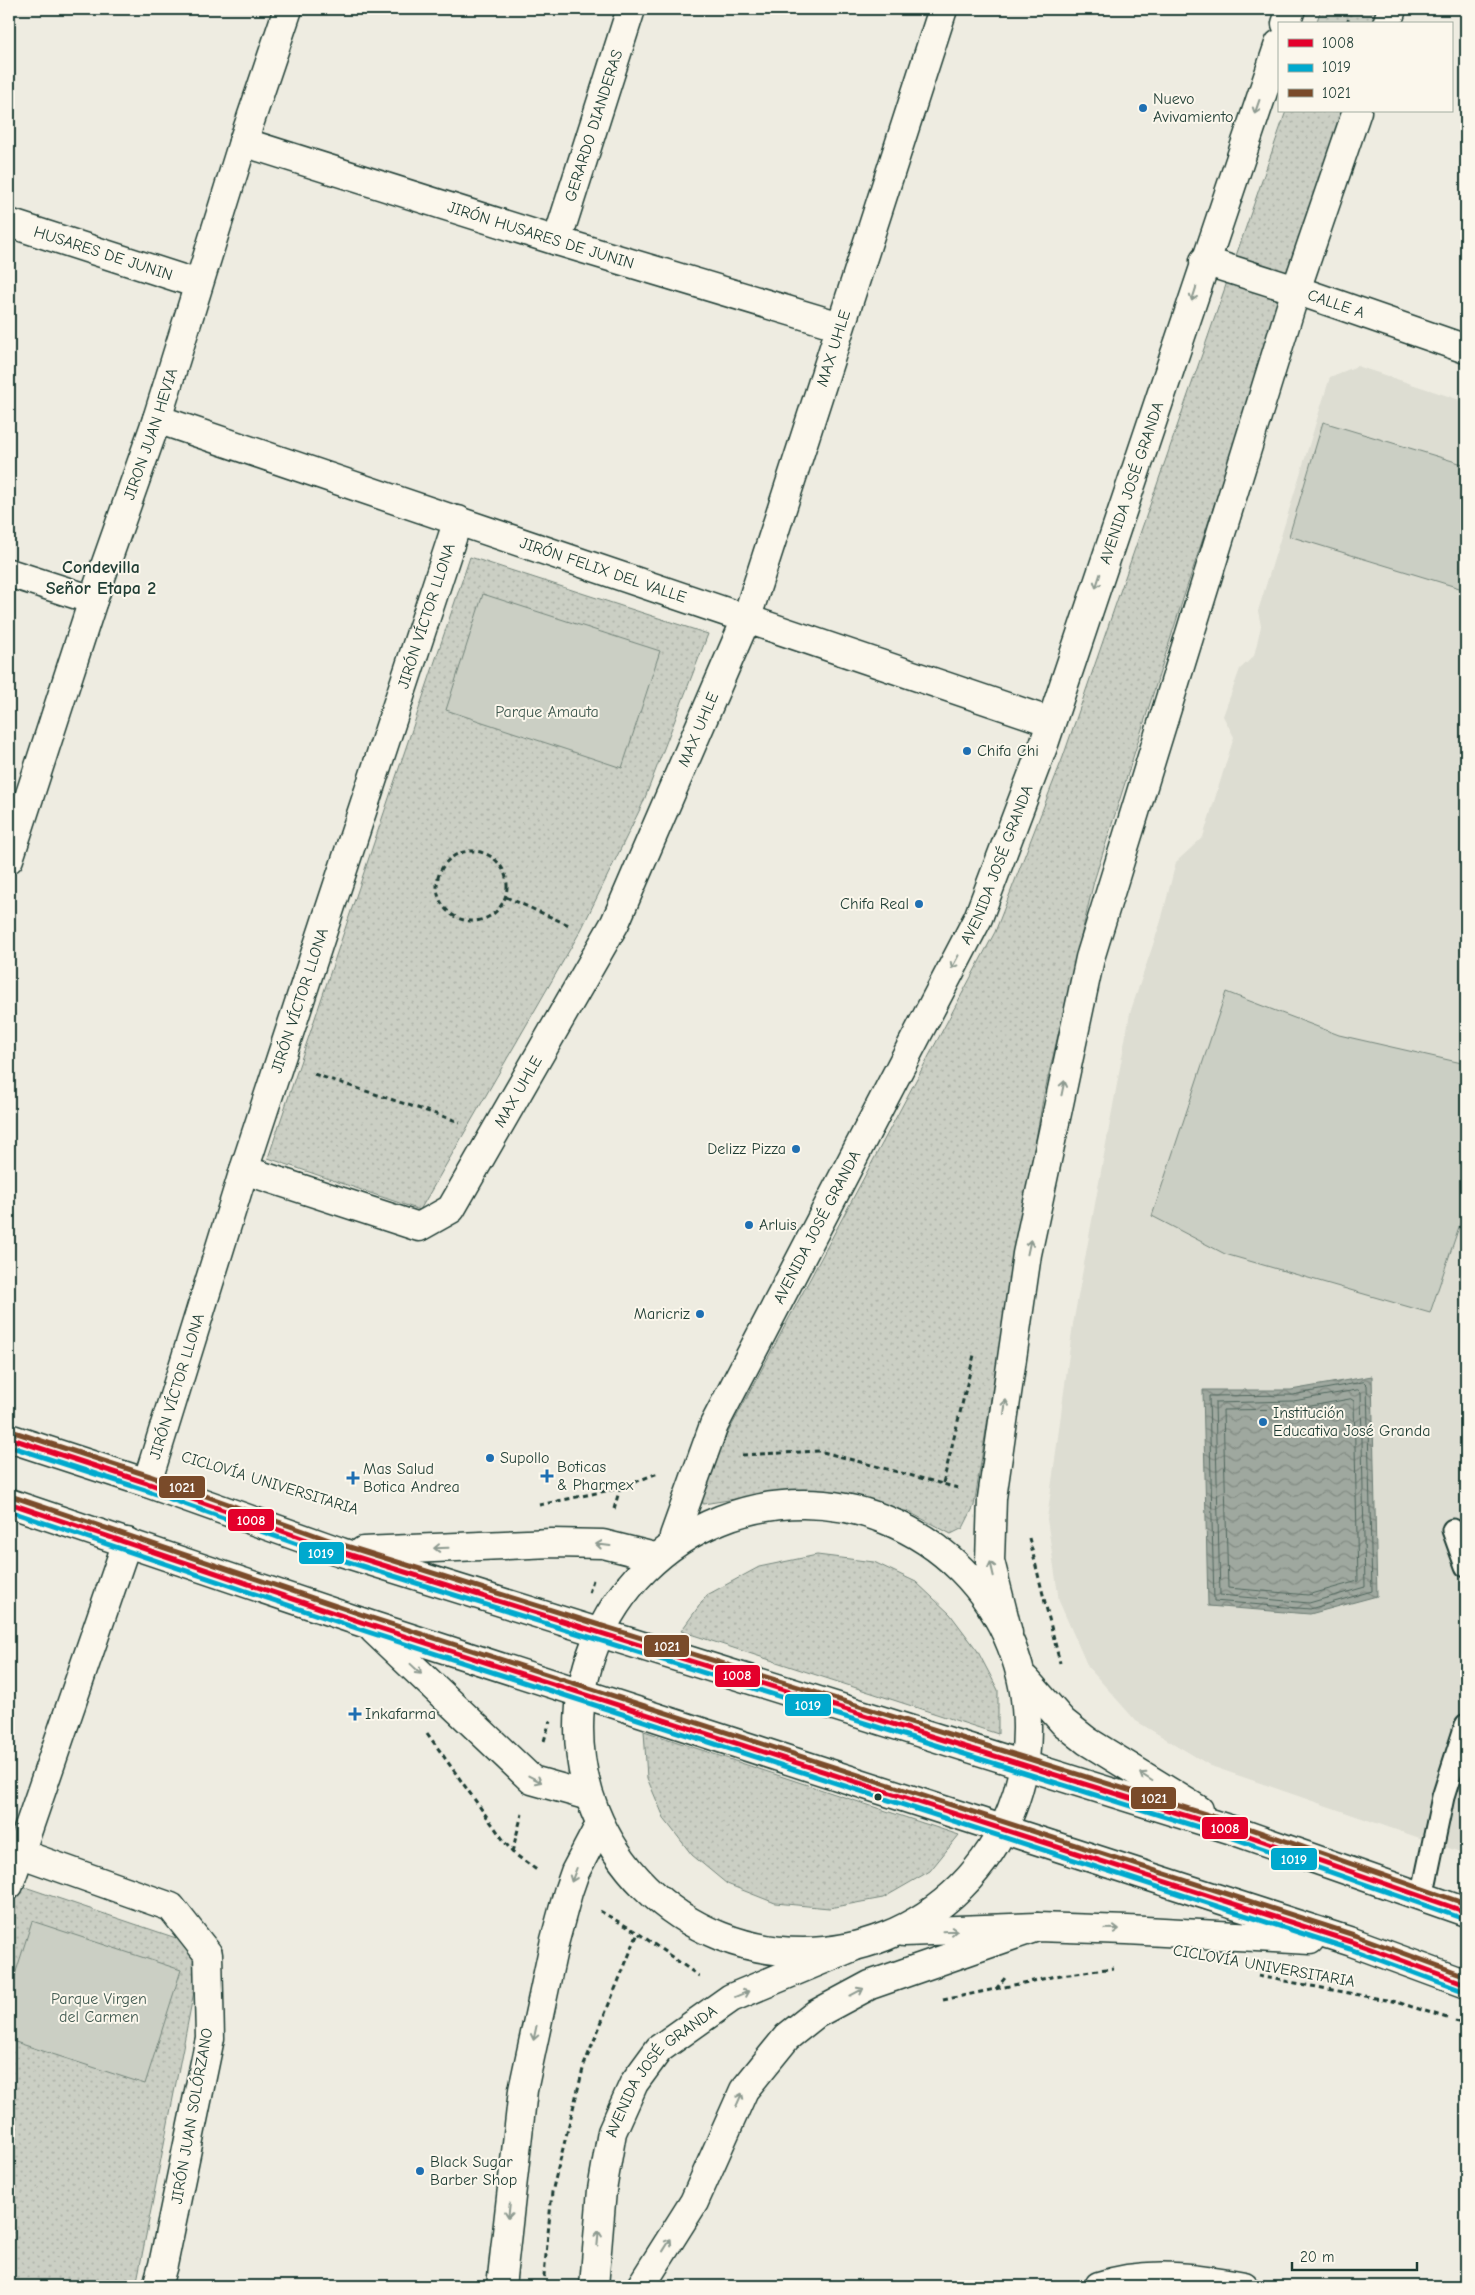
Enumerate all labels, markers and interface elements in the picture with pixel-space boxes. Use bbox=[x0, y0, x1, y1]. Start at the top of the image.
legend bbox=[1278, 22, 1452, 112]
text: 1008 bbox=[1322, 34, 1354, 52]
street label: GERARDO DIANDERAS bbox=[561, 47, 626, 204]
text: 1019 bbox=[1322, 58, 1351, 76]
text: 1021 bbox=[1322, 84, 1351, 102]
place label: Nuevo Avivamiento bbox=[1153, 90, 1234, 126]
one-way arrow bbox=[1252, 98, 1261, 114]
marker: Nuevo Avivamiento bbox=[1137, 102, 1149, 114]
street label: JIRÓN HUSARES DE JUNIN bbox=[445, 198, 636, 273]
street label: HUSARES DE JUNIN bbox=[31, 223, 175, 284]
one-way arrow bbox=[1188, 285, 1198, 301]
street label: CALLE A bbox=[1305, 286, 1367, 322]
street label: MAX UHLE bbox=[813, 307, 854, 389]
street label: JIRON JUAN HEVIA bbox=[120, 366, 181, 502]
street label: AVENIDA JOSÉ GRANDA bbox=[1096, 400, 1167, 566]
street label: JIRÓN FELIX DEL VALLE bbox=[518, 534, 689, 607]
street label: JIRÓN VÍCTOR LLONA bbox=[394, 541, 459, 691]
district label: Condevilla Señor Etapa 2 bbox=[46, 557, 156, 599]
one-way arrow bbox=[1093, 572, 1102, 588]
street label: MAX UHLE bbox=[674, 689, 723, 770]
park label: Parque Amauta bbox=[495, 703, 599, 721]
place label: Chifa Chi bbox=[977, 742, 1039, 760]
marker: Chifa Chi bbox=[961, 745, 973, 757]
street label: AVENIDA JOSÉ GRANDA bbox=[957, 783, 1037, 948]
place label: Chifa Real bbox=[840, 895, 909, 913]
marker: Chifa Real bbox=[913, 898, 925, 910]
street label: JIRÓN VÍCTOR LLONA bbox=[267, 926, 332, 1076]
one-way arrow bbox=[950, 954, 959, 969]
street label: MAX UHLE bbox=[491, 1052, 546, 1131]
one-way arrow bbox=[1058, 1080, 1068, 1096]
place label: Delizz Pizza bbox=[707, 1140, 786, 1158]
marker: Delizz Pizza bbox=[790, 1143, 802, 1155]
street label: AVENIDA JOSÉ GRANDA bbox=[770, 1148, 864, 1307]
place label: Arluis bbox=[759, 1216, 797, 1234]
marker: Arluis bbox=[743, 1219, 755, 1231]
one-way arrow bbox=[1025, 1239, 1034, 1255]
place label: Maricriz bbox=[634, 1305, 690, 1323]
marker: Maricriz bbox=[694, 1308, 706, 1320]
street label: JIRÓN VÍCTOR LLONA bbox=[146, 1311, 208, 1462]
one-way arrow bbox=[1000, 1400, 1010, 1416]
place label: Institución Educativa José Granda bbox=[1273, 1404, 1430, 1440]
marker: Institución Educativa José Granda bbox=[1257, 1416, 1269, 1428]
street label: CICLOVÍA UNIVERSITARIA bbox=[179, 1446, 361, 1519]
place label: Supollo bbox=[500, 1449, 549, 1467]
marker: Supollo bbox=[484, 1452, 496, 1464]
place label: Boticas & Pharmex bbox=[557, 1458, 634, 1494]
place label: Mas Salud Botica Andrea bbox=[363, 1460, 460, 1496]
marker: Boticas & Pharmex bbox=[541, 1470, 553, 1482]
marker: Mas Salud Botica Andrea bbox=[347, 1472, 359, 1484]
line badge: 1021 bbox=[158, 1475, 206, 1499]
text: 1021 bbox=[169, 1479, 195, 1496]
line badge: 1008 bbox=[227, 1508, 275, 1532]
text: 1008 bbox=[237, 1512, 265, 1529]
one-way arrow bbox=[595, 1540, 611, 1550]
line badge: 1019 bbox=[298, 1541, 345, 1565]
one-way arrow bbox=[433, 1543, 450, 1553]
text: 1019 bbox=[308, 1545, 334, 1562]
one-way arrow bbox=[987, 1561, 996, 1577]
line badge: 1021 bbox=[643, 1634, 690, 1658]
text: 1021 bbox=[654, 1638, 680, 1655]
one-way arrow bbox=[409, 1663, 422, 1675]
line badge: 1008 bbox=[714, 1664, 761, 1688]
text: 1008 bbox=[723, 1667, 751, 1684]
line badge: 1019 bbox=[784, 1693, 832, 1717]
text: 1019 bbox=[795, 1697, 821, 1714]
place label: Inkafarma bbox=[365, 1705, 436, 1723]
marker: Inkafarma bbox=[349, 1708, 361, 1720]
one-way arrow bbox=[1139, 1772, 1153, 1782]
one-way arrow bbox=[527, 1774, 542, 1784]
line badge: 1021 bbox=[1130, 1786, 1177, 1810]
text: 1021 bbox=[1141, 1790, 1167, 1807]
unlabelled marker bbox=[873, 1792, 883, 1802]
line badge: 1008 bbox=[1201, 1816, 1249, 1840]
text: 1008 bbox=[1211, 1820, 1239, 1837]
line badge: 1019 bbox=[1270, 1847, 1318, 1871]
text: 1019 bbox=[1281, 1851, 1307, 1868]
one-way arrow bbox=[569, 1867, 578, 1882]
one-way arrow bbox=[1104, 1924, 1120, 1934]
one-way arrow bbox=[941, 1926, 957, 1935]
street label: CICLOVÍA UNIVERSITARIA bbox=[1172, 1940, 1357, 1991]
one-way arrow bbox=[849, 1987, 864, 1997]
one-way arrow bbox=[734, 1988, 749, 1998]
park label: Parque Virgen del Carmen bbox=[51, 1990, 147, 2026]
street label: AVENIDA JOSÉ GRANDA bbox=[602, 2002, 720, 2139]
one-way arrow bbox=[530, 2024, 539, 2040]
street label: JIRÓN JUAN SOLÓRZANO bbox=[167, 2026, 216, 2205]
one-way arrow bbox=[735, 2093, 745, 2108]
place label: Black Sugar Barber Shop bbox=[430, 2153, 517, 2189]
marker: Black Sugar Barber Shop bbox=[414, 2165, 426, 2177]
one-way arrow bbox=[504, 2203, 514, 2219]
one-way arrow bbox=[593, 2230, 603, 2246]
one-way arrow bbox=[662, 2238, 673, 2252]
scale bar bbox=[1292, 2240, 1418, 2272]
text: 20 m bbox=[1300, 2248, 1334, 2266]

